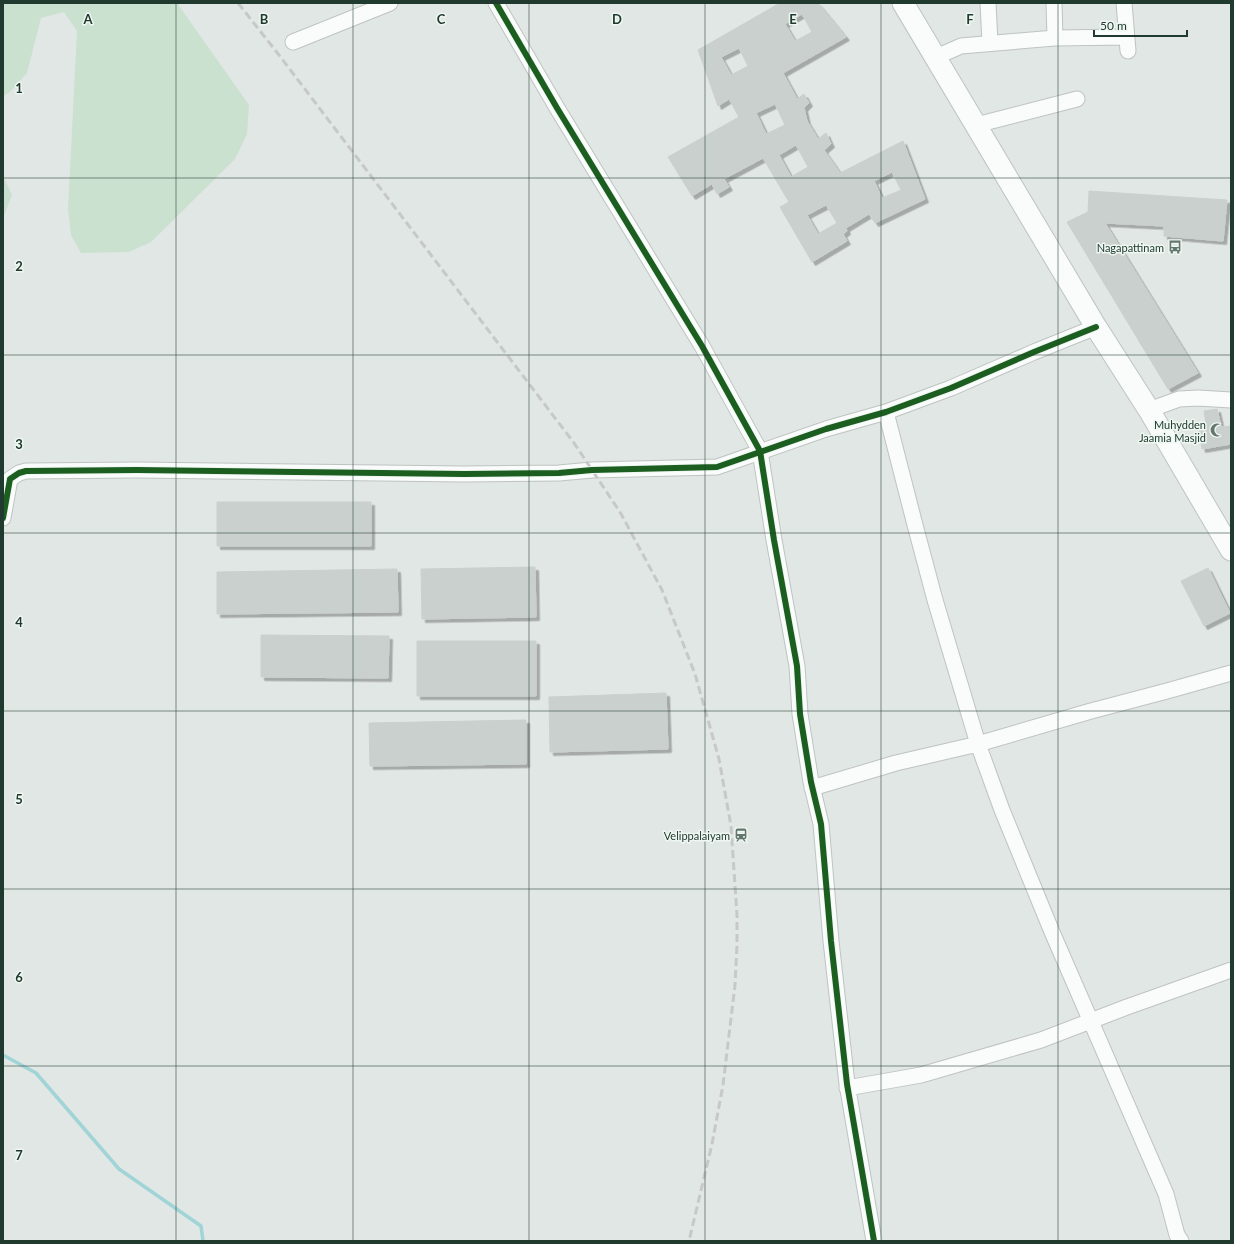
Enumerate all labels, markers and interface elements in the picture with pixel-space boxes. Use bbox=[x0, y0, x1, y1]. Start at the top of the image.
text: A bbox=[82, 11, 93, 27]
text: B bbox=[260, 11, 269, 27]
text: C bbox=[437, 11, 446, 27]
text: D bbox=[612, 11, 622, 27]
text: E bbox=[789, 11, 797, 27]
text: F bbox=[966, 11, 974, 27]
scale bar bbox=[1094, 12, 1187, 38]
text: 50 m bbox=[1100, 18, 1127, 33]
text: 1 bbox=[15, 80, 23, 96]
bus stop icon: Nagapattinam bbox=[1167, 239, 1183, 255]
place label: Nagapattinam bbox=[1097, 241, 1164, 254]
text: 2 bbox=[15, 258, 23, 274]
place label: Muhydden Jaamia Masjid bbox=[1139, 418, 1206, 444]
mosque icon: Muhydden Jaamia Masjid bbox=[1209, 422, 1225, 438]
text: 3 bbox=[15, 436, 23, 452]
text: 4 bbox=[15, 614, 23, 630]
text: 5 bbox=[15, 791, 23, 807]
station icon: Velippalaiyam bbox=[733, 827, 749, 843]
place label: Velippalaiyam bbox=[664, 829, 730, 842]
text: 6 bbox=[15, 969, 23, 985]
text: 7 bbox=[15, 1147, 23, 1163]

